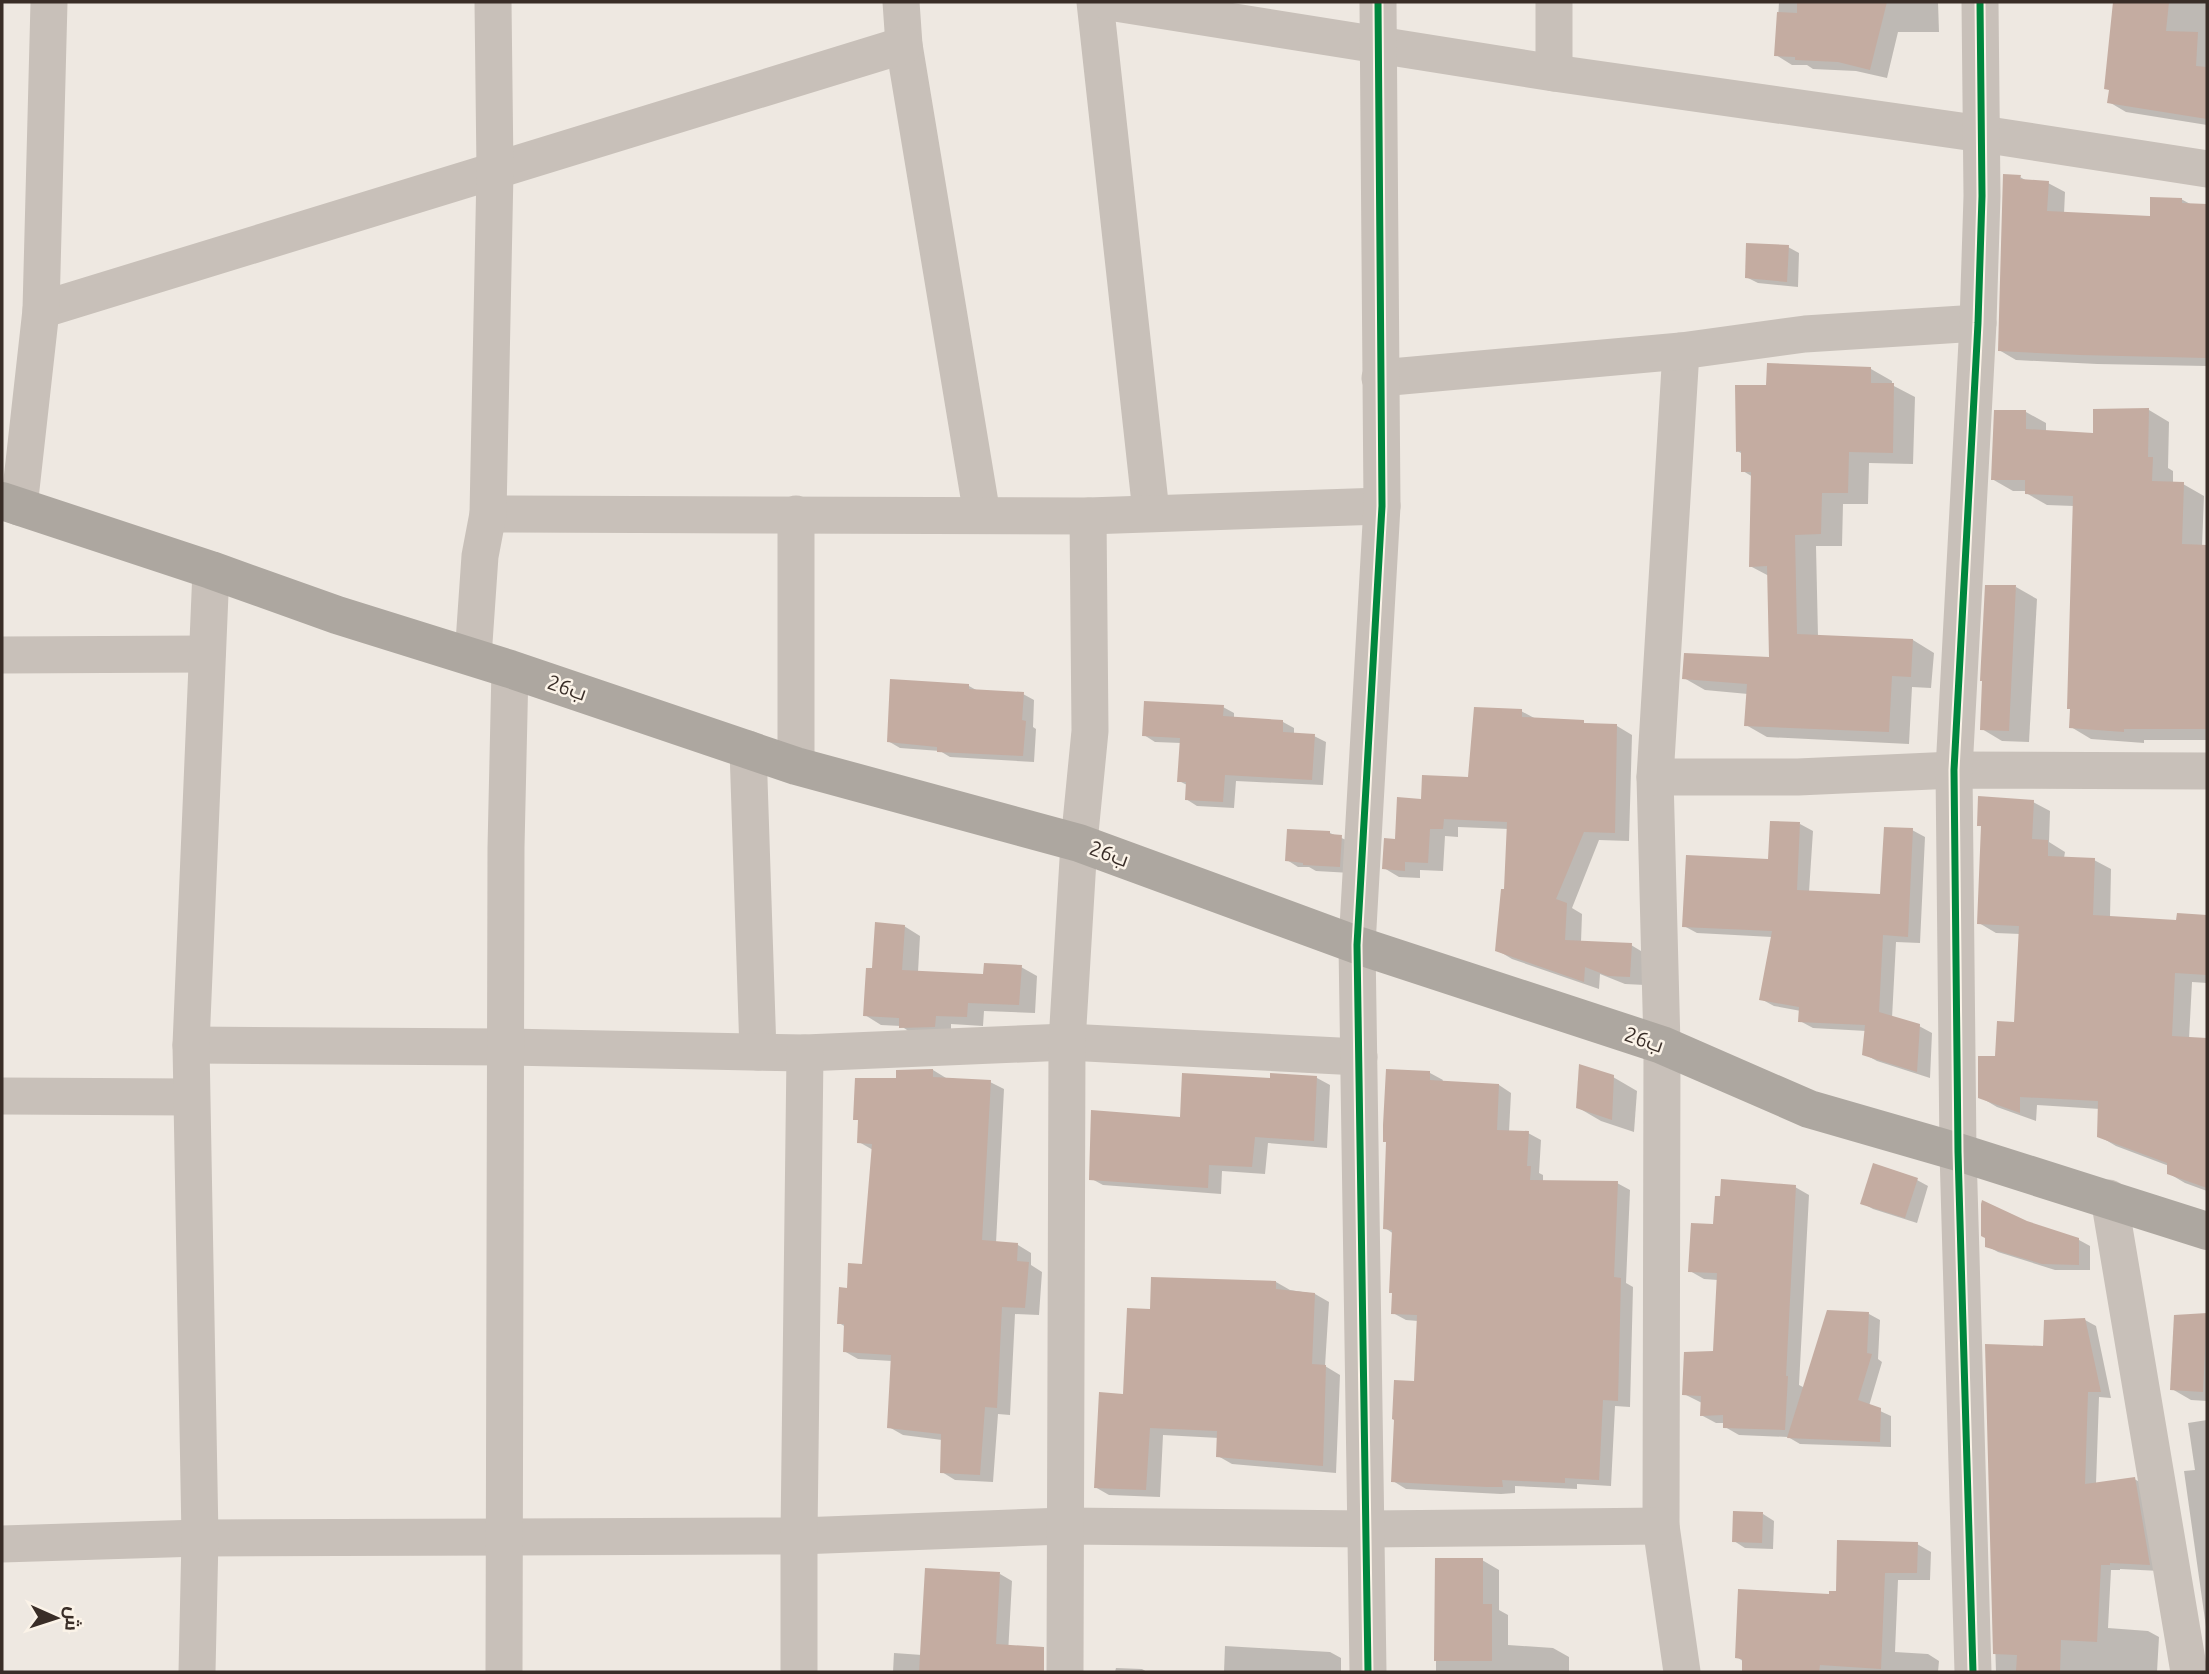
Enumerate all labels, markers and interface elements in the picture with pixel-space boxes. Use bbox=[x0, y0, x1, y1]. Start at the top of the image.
street label: 26ب bbox=[544, 669, 590, 705]
street label: 26ب bbox=[1086, 835, 1132, 871]
street label: 26ب bbox=[1621, 1021, 1667, 1057]
north arrow bbox=[21, 1583, 91, 1653]
text: ش bbox=[60, 1606, 85, 1632]

